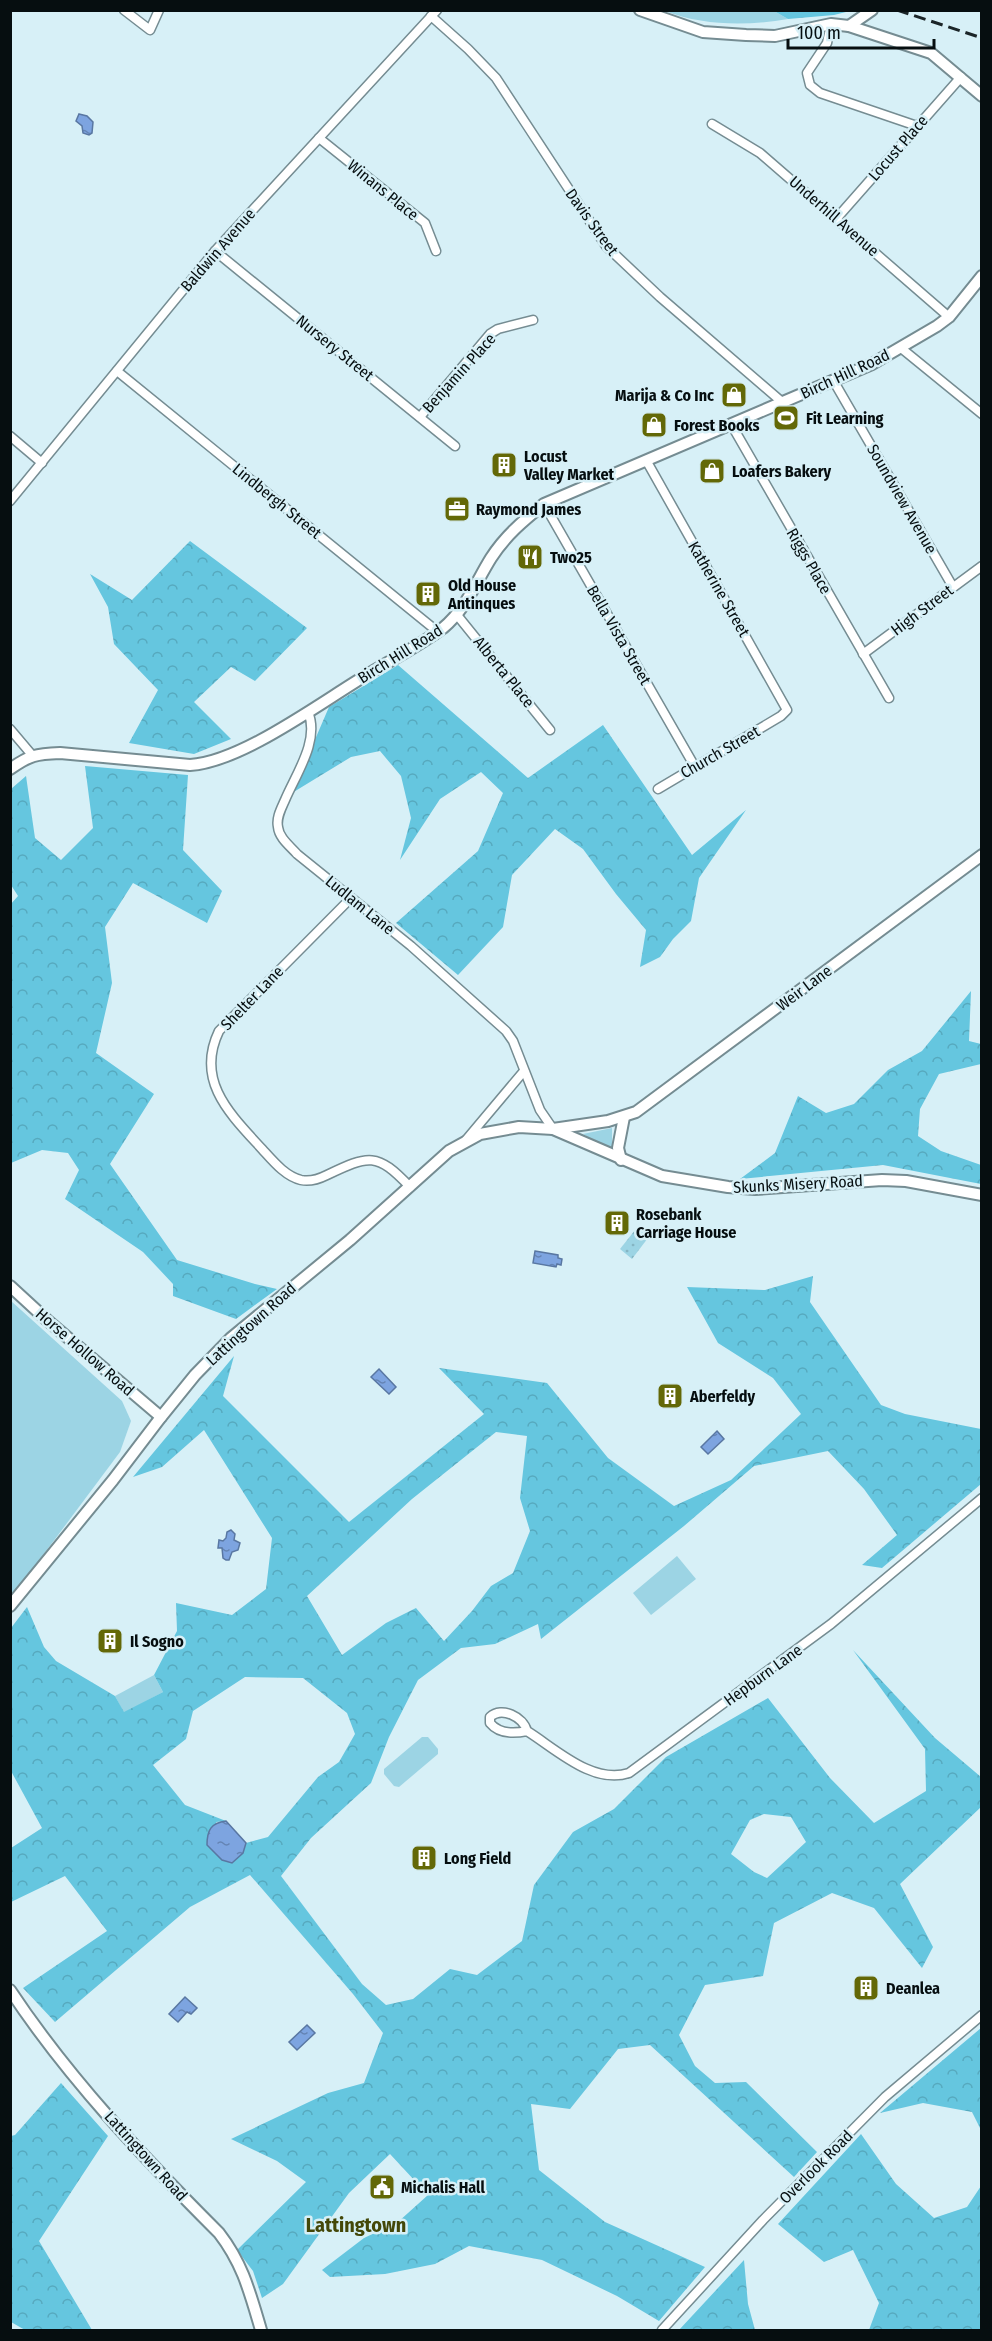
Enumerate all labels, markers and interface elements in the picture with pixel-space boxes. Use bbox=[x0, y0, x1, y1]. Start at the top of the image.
scale bar bbox=[788, 12, 934, 50]
text: 100 m bbox=[797, 22, 841, 44]
street label: Locust Place bbox=[864, 111, 932, 185]
street label: Winans Place bbox=[344, 156, 422, 224]
street label: Underhill Avenue bbox=[785, 172, 883, 260]
street label: Davis Street bbox=[561, 185, 623, 260]
street label: Baldwin Avenue bbox=[177, 204, 259, 295]
street label: Nursery Street bbox=[292, 311, 378, 385]
street label: Benjamin Place bbox=[418, 329, 500, 417]
street label: Birch Hill Road bbox=[797, 345, 893, 403]
shop icon: Marija & Co Inc bbox=[719, 380, 749, 410]
place label: Marija & Co Inc bbox=[615, 386, 714, 405]
sports icon: Fit Learning bbox=[771, 403, 801, 433]
place label: Fit Learning bbox=[806, 409, 884, 428]
shop icon: Forest Books bbox=[639, 410, 669, 440]
place label: Forest Books bbox=[674, 416, 760, 435]
street label: Soundview Avenue bbox=[863, 441, 941, 557]
place label: Locust Valley Market bbox=[523, 447, 615, 484]
building icon: Locust Valley Market bbox=[489, 450, 519, 480]
shop icon: Loafers Bakery bbox=[697, 456, 727, 486]
street label: Lindbergh Street bbox=[229, 459, 326, 543]
place label: Loafers Bakery bbox=[732, 462, 832, 481]
office icon: Raymond James bbox=[442, 494, 472, 524]
place label: Raymond James bbox=[476, 500, 581, 519]
street label: Riggs Place bbox=[783, 525, 836, 597]
street label: Katherine Street bbox=[684, 538, 754, 641]
restaurant icon: Two25 bbox=[515, 542, 545, 572]
place label: Two25 bbox=[550, 548, 592, 567]
place label: Old House Antinques bbox=[447, 576, 516, 613]
building icon: Old House Antinques bbox=[413, 579, 443, 609]
street label: High Street bbox=[887, 580, 957, 639]
street label: Bella Vista Street bbox=[583, 582, 656, 689]
street label: Birch Hill Road bbox=[354, 620, 446, 688]
street label: Alberta Place bbox=[470, 633, 538, 711]
street label: Church Street bbox=[677, 721, 764, 782]
street label: Ludlam Lane bbox=[322, 872, 398, 939]
street label: Weir Lane bbox=[773, 961, 835, 1015]
street label: Shelter Lane bbox=[217, 962, 287, 1034]
street label: Skunks Misery Road bbox=[733, 1171, 863, 1197]
place label: Rosebank Carriage House bbox=[636, 1205, 736, 1242]
building icon: Rosebank Carriage House bbox=[602, 1208, 632, 1238]
street label: Lattingtown Road bbox=[202, 1279, 300, 1369]
street label: Horse Hollow Road bbox=[32, 1304, 138, 1400]
building icon: Aberfeldy bbox=[655, 1381, 685, 1411]
place label: Aberfeldy bbox=[689, 1387, 756, 1406]
building icon: Il Sogno bbox=[95, 1626, 125, 1656]
place label: Il Sogno bbox=[130, 1632, 184, 1651]
street label: Hepburn Lane bbox=[720, 1640, 806, 1710]
building icon: Long Field bbox=[409, 1843, 439, 1873]
place label: Long Field bbox=[444, 1849, 511, 1868]
building icon: Deanlea bbox=[851, 1973, 881, 2003]
place label: Deanlea bbox=[886, 1979, 940, 1998]
street label: Lattingtown Road bbox=[101, 2107, 191, 2205]
street label: Overlook Road bbox=[775, 2126, 857, 2208]
public building icon: Michalis Hall bbox=[367, 2172, 397, 2202]
place label: Michalis Hall bbox=[401, 2178, 485, 2197]
district label: Lattingtown bbox=[306, 2213, 406, 2237]

